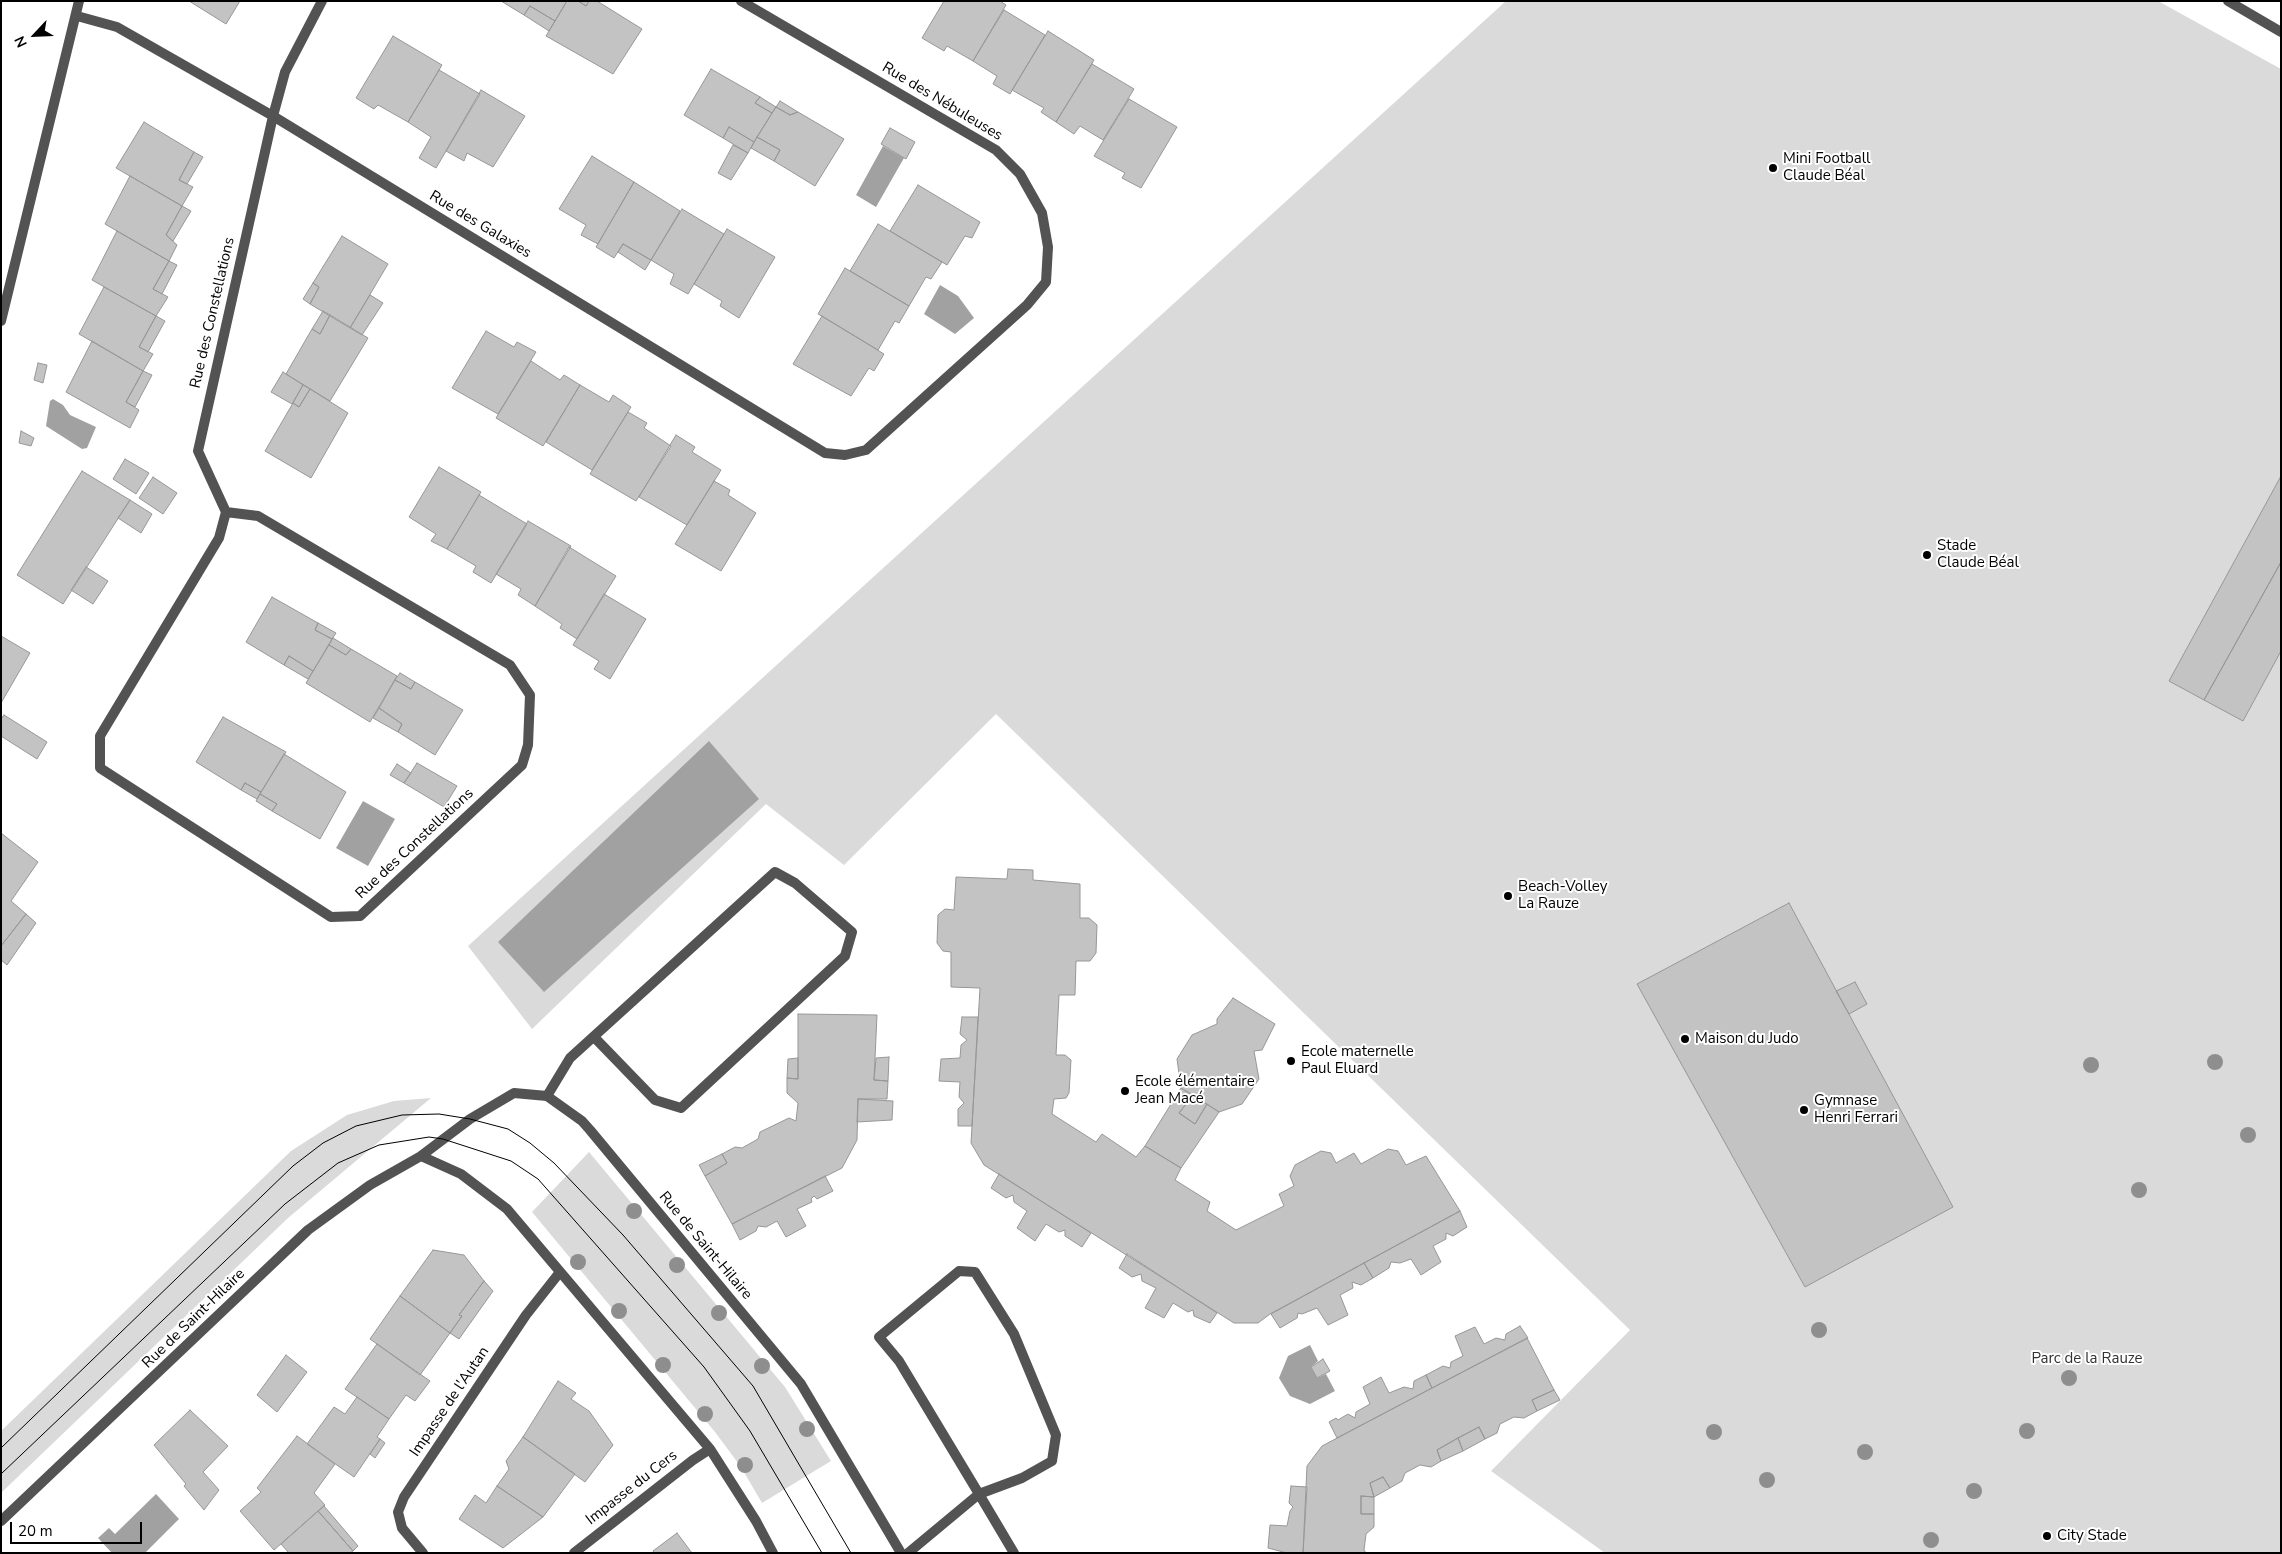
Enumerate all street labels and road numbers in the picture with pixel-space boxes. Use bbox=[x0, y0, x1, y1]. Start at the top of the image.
street label: Rue des Nébuleuses bbox=[878, 59, 1006, 145]
street label: Rue des Galaxies bbox=[426, 187, 534, 263]
street label: Rue des Constellations bbox=[187, 236, 239, 390]
street label: Rue des Constellations bbox=[352, 785, 478, 903]
street label: Rue de Saint-Hilaire bbox=[655, 1188, 755, 1304]
street label: Rue de Saint-Hilaire bbox=[139, 1265, 249, 1373]
street label: Impasse de l'Autan bbox=[407, 1344, 493, 1460]
street label: Impasse du Cers bbox=[583, 1447, 681, 1529]

